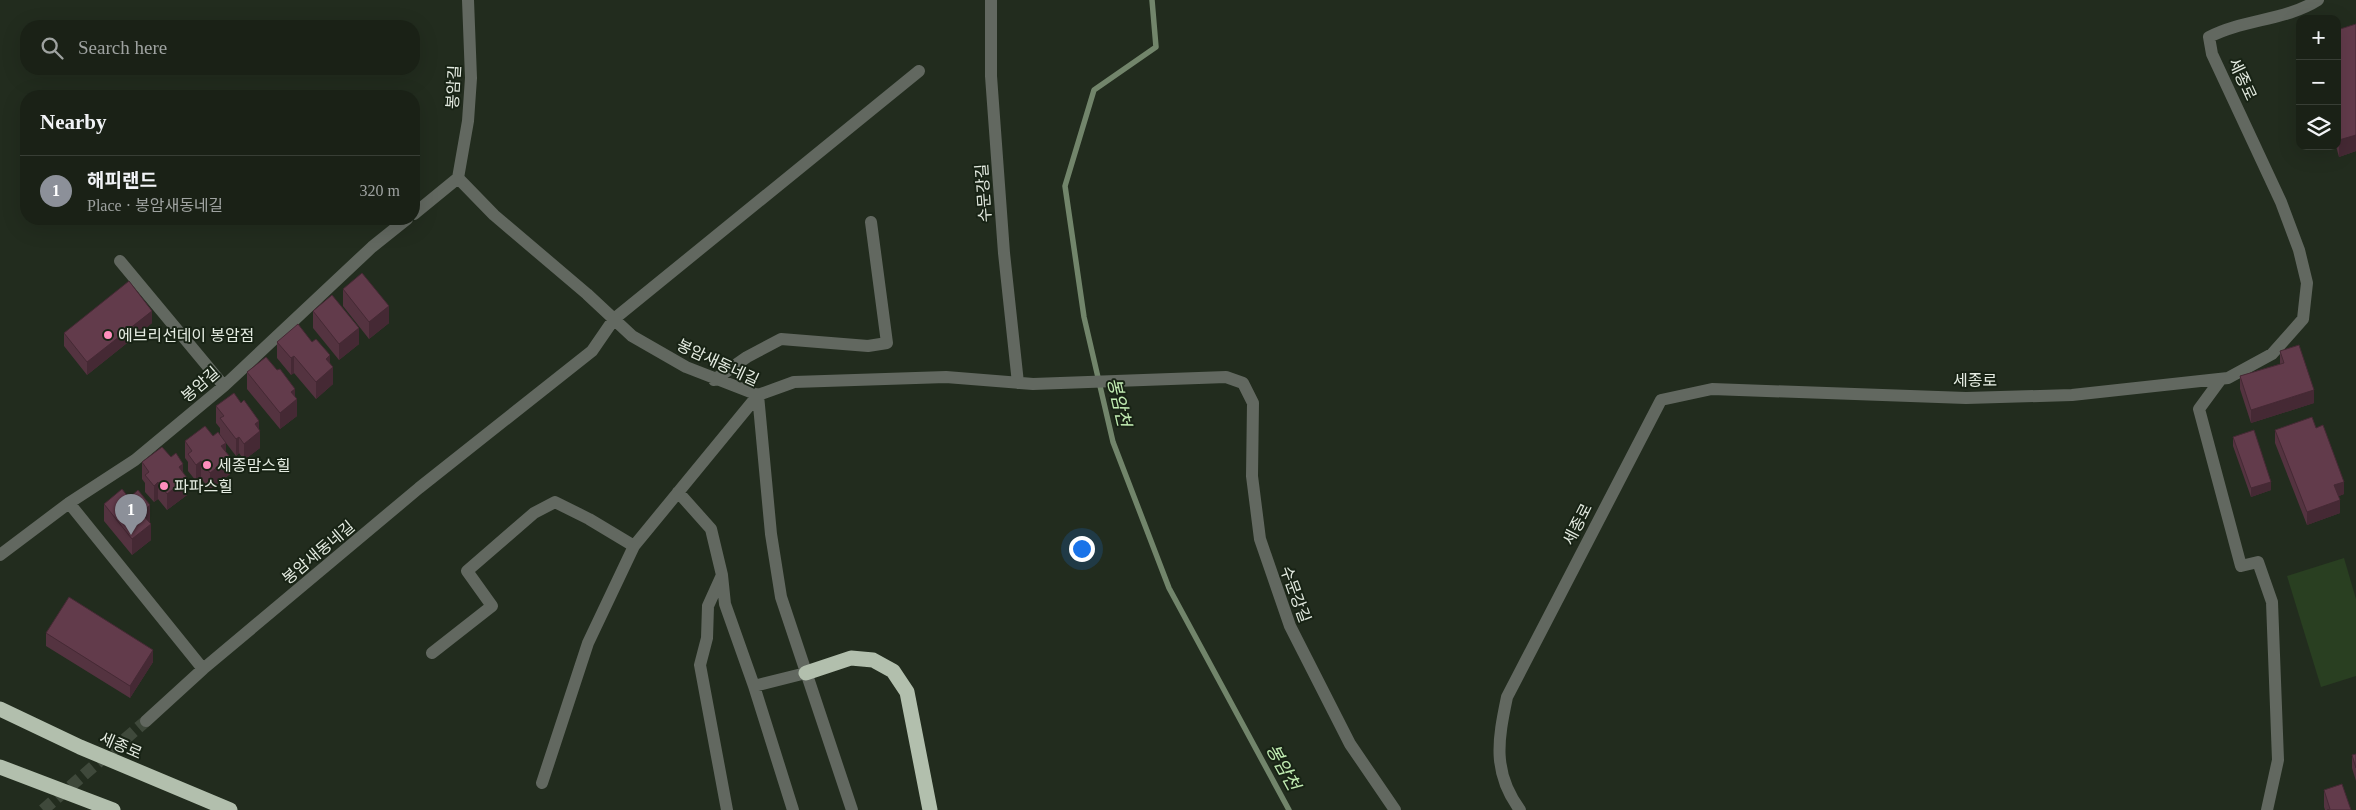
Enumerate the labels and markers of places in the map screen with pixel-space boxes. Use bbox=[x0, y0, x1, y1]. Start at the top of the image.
place label: 에브리선데이 봉암점 bbox=[118, 327, 254, 344]
marker: 에브리선데이 봉암점 bbox=[102, 329, 114, 341]
place label: 세종맘스힐 bbox=[217, 457, 291, 474]
marker: 세종맘스힐 bbox=[201, 459, 213, 471]
place label: 파파스힐 bbox=[174, 478, 233, 495]
marker: 파파스힐 bbox=[158, 480, 170, 492]
pin: 1 bbox=[115, 494, 147, 535]

